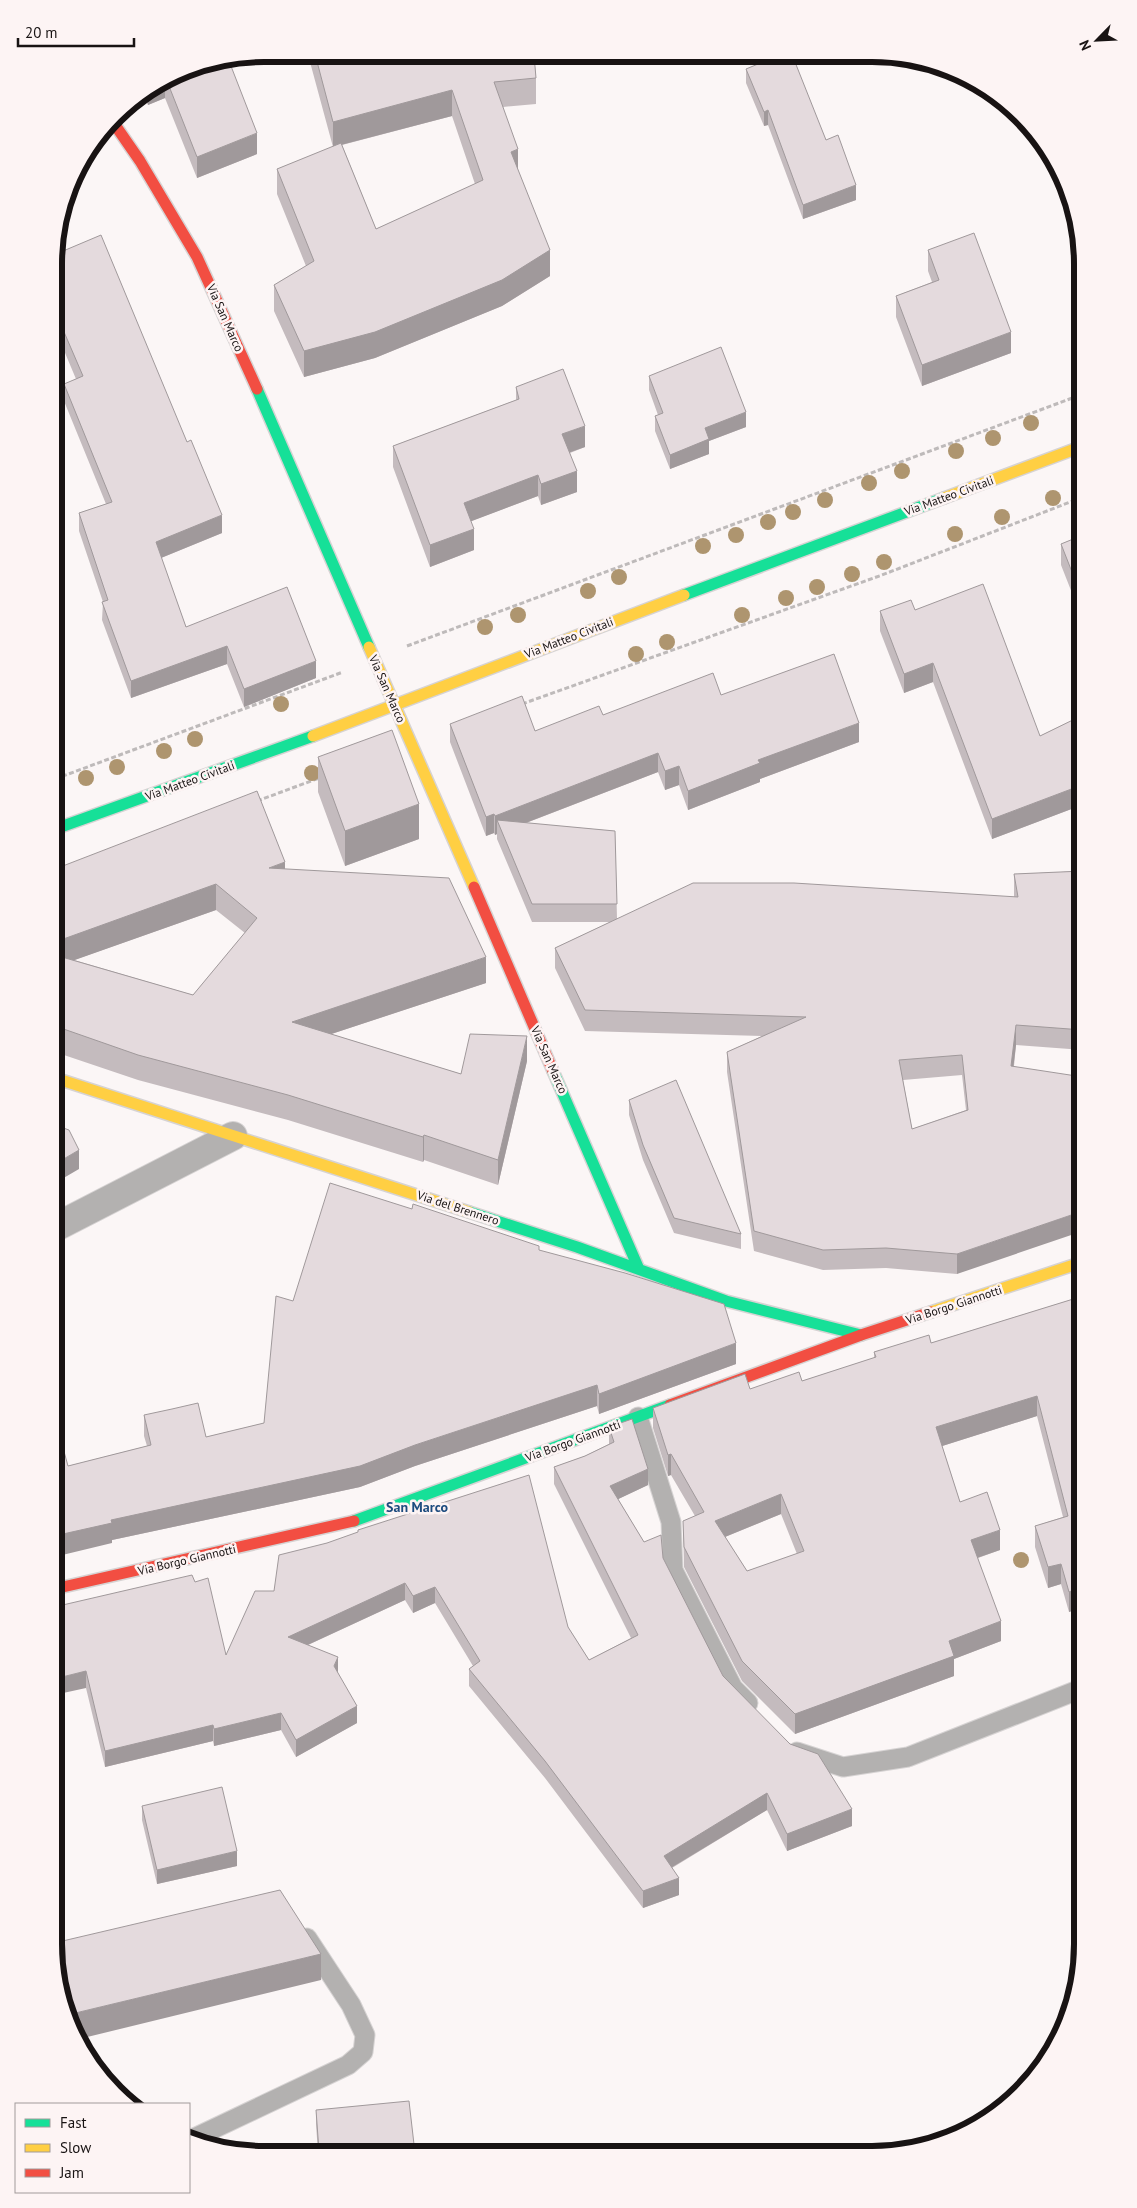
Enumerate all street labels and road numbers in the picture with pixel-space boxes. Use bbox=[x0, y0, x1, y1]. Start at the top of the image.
street label: Via San Marco bbox=[203, 281, 247, 354]
street label: Via Matteo Civitali bbox=[901, 472, 996, 519]
street label: Via Matteo Civitali bbox=[521, 614, 615, 662]
street label: Via San Marco bbox=[365, 652, 409, 725]
street label: Via Matteo Civitali bbox=[142, 757, 237, 804]
street label: Via San Marco bbox=[527, 1023, 571, 1096]
street label: Via del Brennero bbox=[414, 1187, 501, 1228]
street label: Via Borgo Giannotti bbox=[903, 1282, 1004, 1327]
street label: Via Borgo Giannotti bbox=[522, 1416, 622, 1465]
street label: Via Borgo Giannotti bbox=[135, 1541, 237, 1578]

